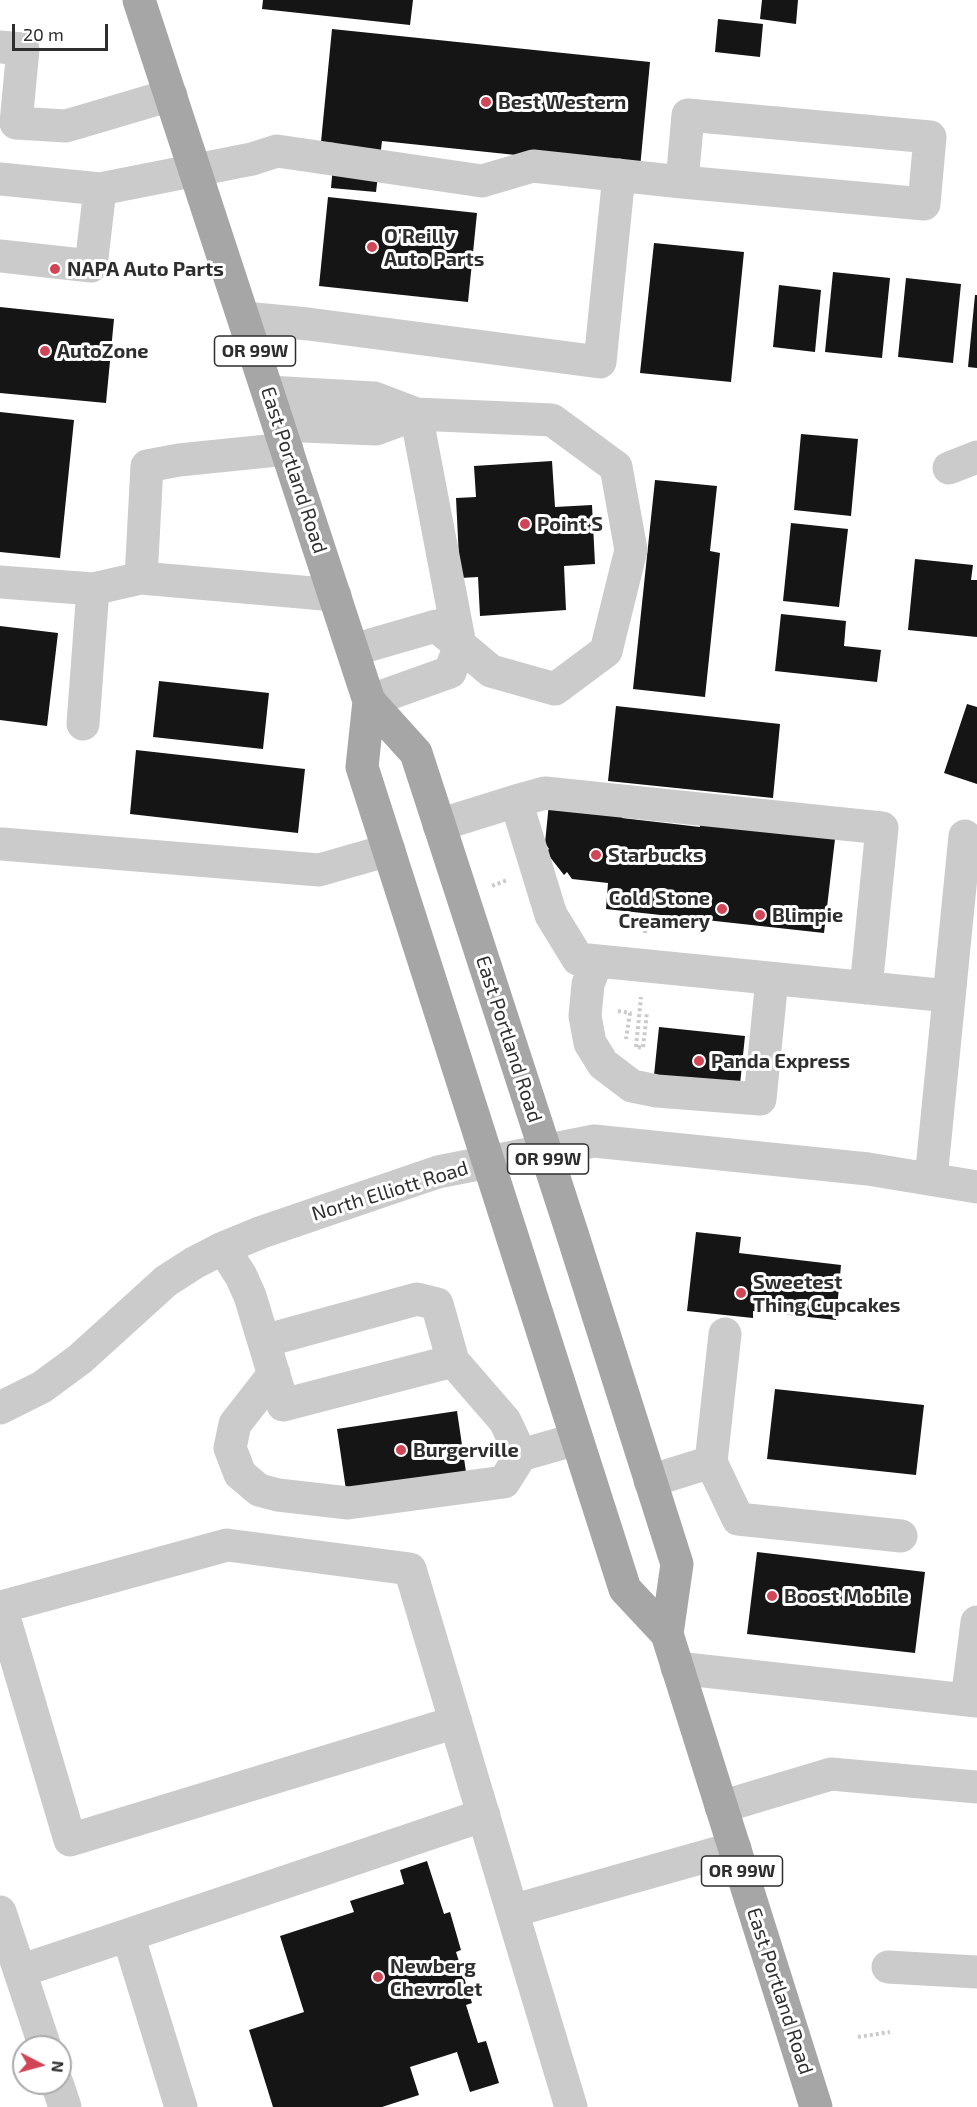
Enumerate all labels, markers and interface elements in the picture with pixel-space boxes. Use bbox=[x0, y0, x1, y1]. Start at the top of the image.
scale bar bbox=[15, 12, 111, 50]
text: 20 m bbox=[23, 23, 64, 45]
place label: Best Western bbox=[498, 90, 626, 114]
marker: Best Western bbox=[479, 95, 493, 109]
place label: O'Reilly Auto Parts bbox=[384, 224, 484, 271]
marker: O'Reilly Auto Parts bbox=[365, 240, 379, 254]
place label: NAPA Auto Parts bbox=[67, 257, 224, 281]
marker: NAPA Auto Parts bbox=[48, 262, 62, 276]
road number: OR 99W bbox=[214, 336, 296, 366]
place label: AutoZone bbox=[57, 339, 149, 363]
marker: AutoZone bbox=[38, 344, 52, 358]
street label: East Portland Road bbox=[256, 384, 332, 556]
place label: Point S bbox=[537, 512, 603, 536]
marker: Point S bbox=[518, 517, 532, 531]
place label: Starbucks bbox=[608, 843, 704, 867]
marker: Starbucks bbox=[589, 848, 603, 862]
place label: Cold Stone Creamery bbox=[609, 886, 710, 933]
marker: Cold Stone Creamery bbox=[715, 902, 729, 916]
place label: Blimpie bbox=[772, 903, 843, 927]
marker: Blimpie bbox=[753, 908, 767, 922]
street label: East Portland Road bbox=[471, 953, 547, 1125]
place label: Panda Express bbox=[711, 1049, 850, 1073]
marker: Panda Express bbox=[692, 1054, 706, 1068]
road number: OR 99W bbox=[508, 1144, 588, 1174]
street label: North Elliott Road bbox=[309, 1156, 471, 1226]
place label: Sweetest Thing Cupcakes bbox=[753, 1270, 900, 1317]
marker: Sweetest Thing Cupcakes bbox=[734, 1286, 748, 1300]
place label: Burgerville bbox=[413, 1438, 519, 1462]
marker: Burgerville bbox=[394, 1443, 408, 1457]
place label: Boost Mobile bbox=[784, 1584, 909, 1608]
marker: Boost Mobile bbox=[765, 1589, 779, 1603]
road number: OR 99W bbox=[702, 1856, 783, 1886]
street label: East Portland Road bbox=[742, 1905, 818, 2077]
place label: Newberg Chevrolet bbox=[390, 1954, 482, 2001]
marker: Newberg Chevrolet bbox=[371, 1970, 385, 1984]
north arrow bbox=[12, 2035, 72, 2095]
text: N bbox=[48, 2060, 68, 2073]

